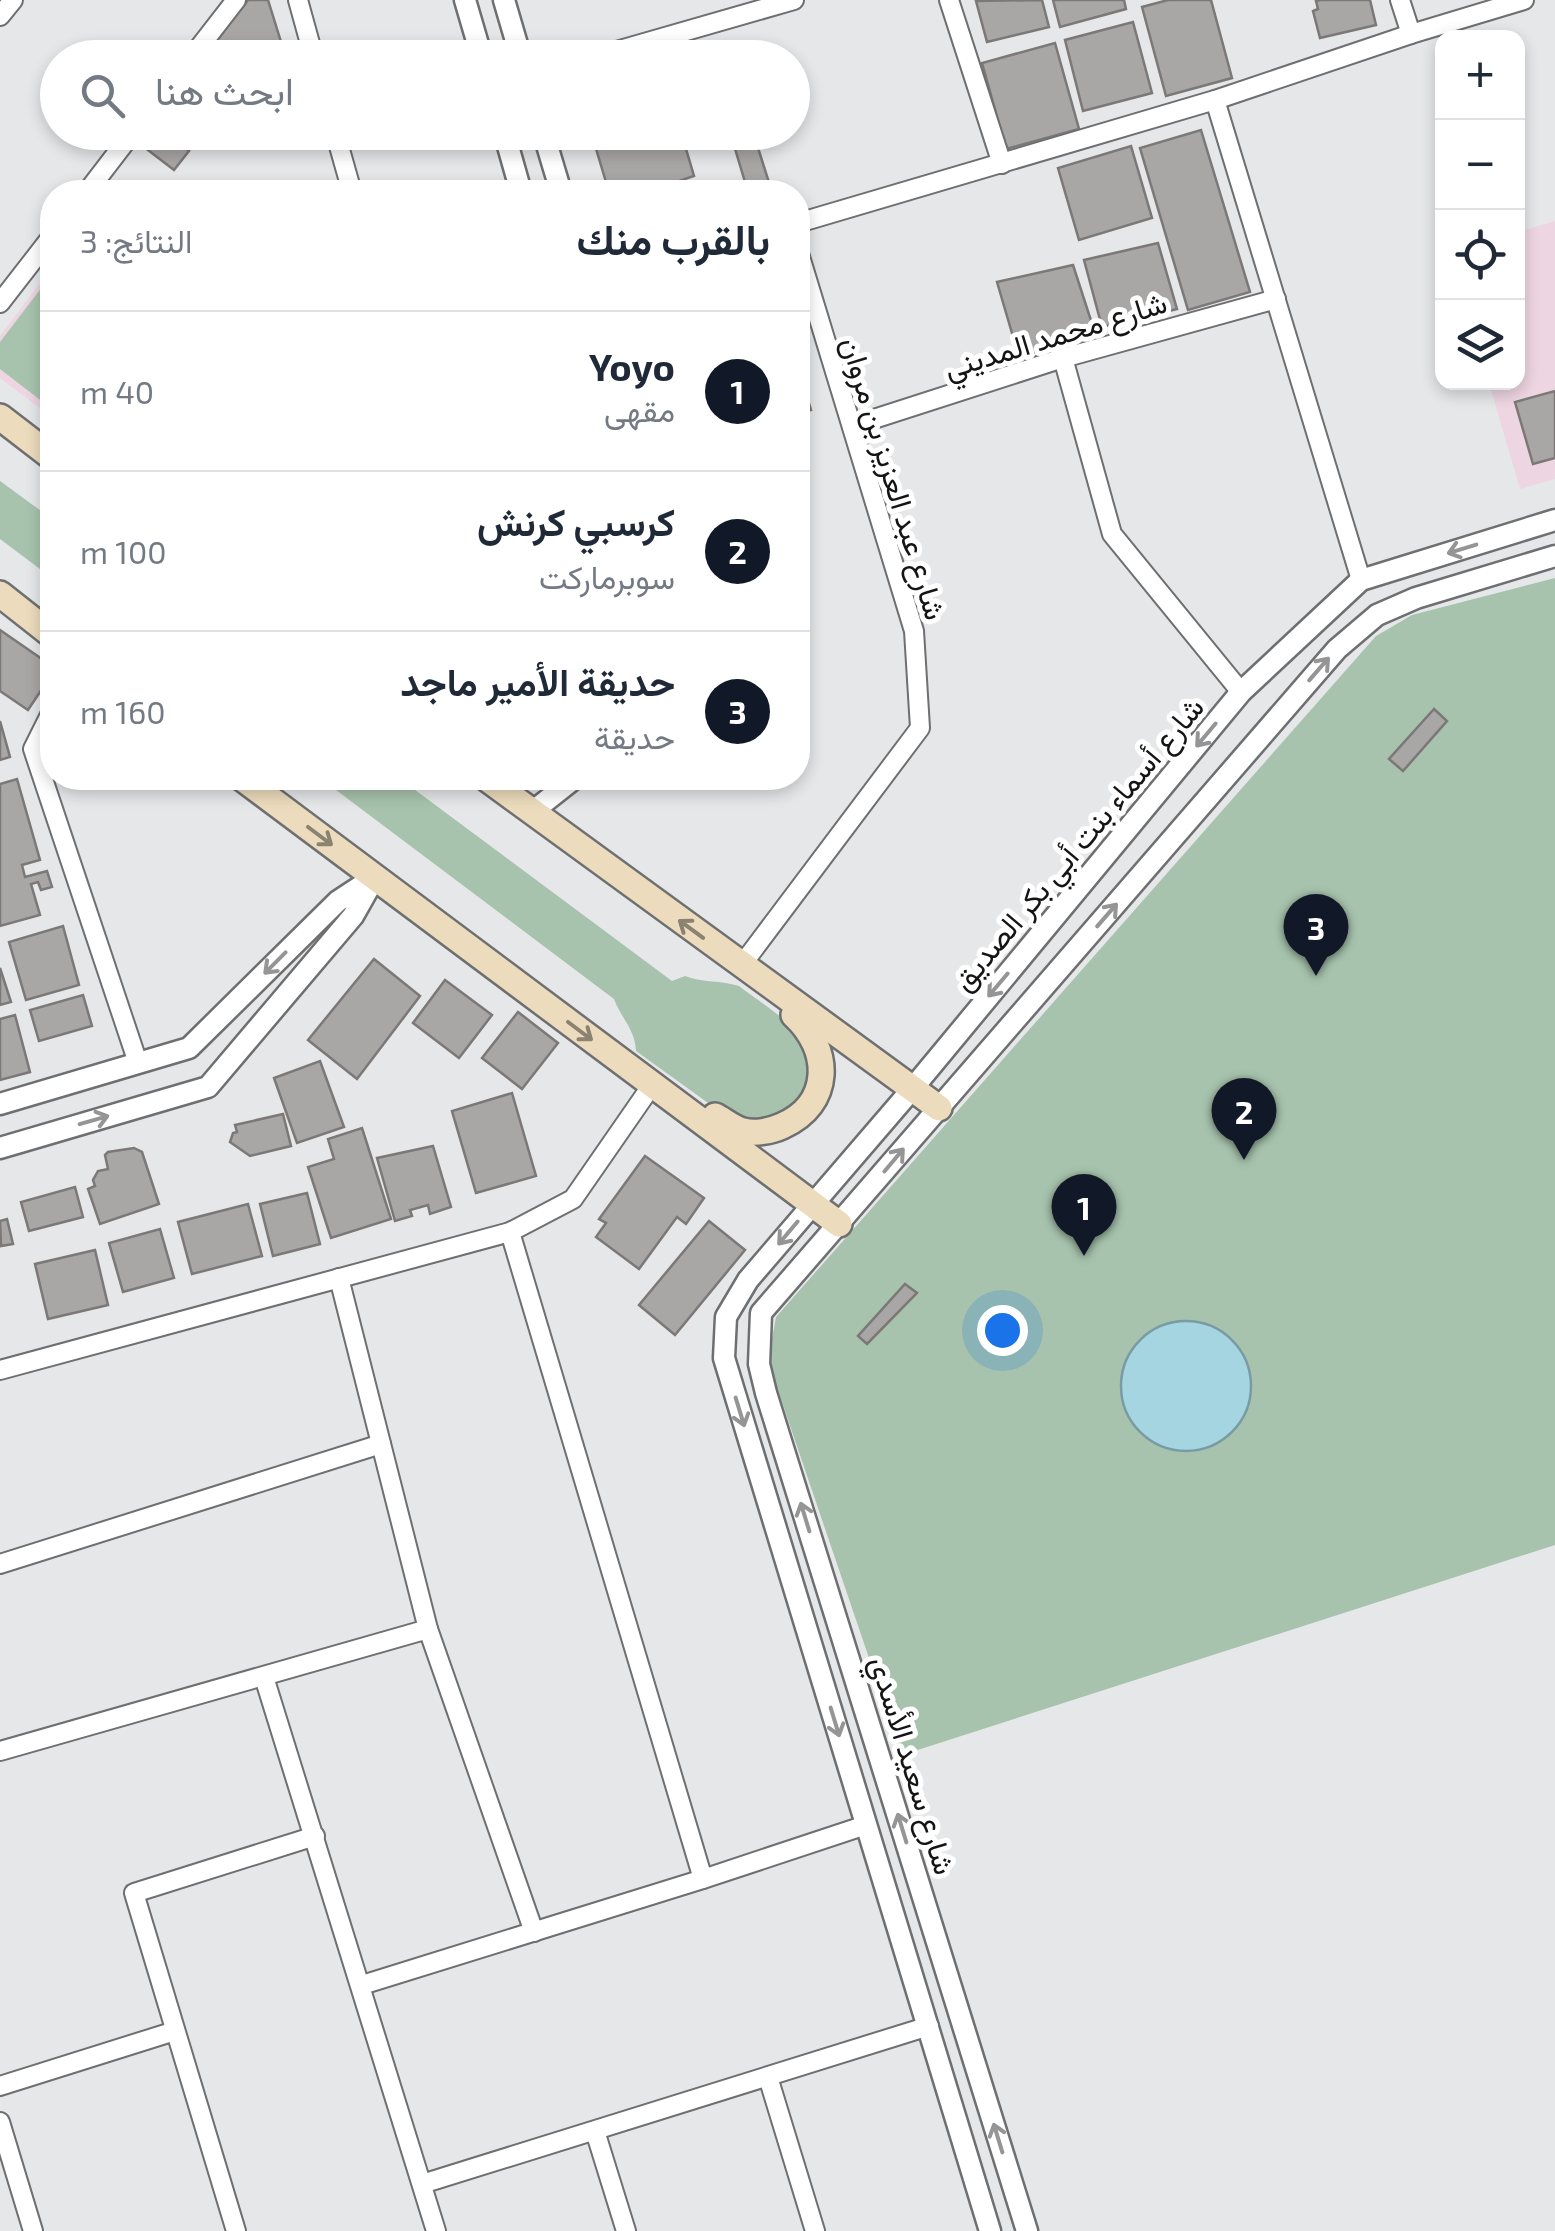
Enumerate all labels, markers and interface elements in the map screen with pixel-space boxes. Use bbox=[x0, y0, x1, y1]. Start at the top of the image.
map controls bbox=[1435, 30, 1525, 390]
button: + bbox=[1435, 30, 1525, 120]
search box bbox=[40, 40, 810, 150]
text: ابحث هنا bbox=[155, 67, 294, 113]
icon: search bbox=[75, 68, 130, 123]
button: − bbox=[1435, 120, 1525, 210]
button: locate bbox=[1435, 210, 1525, 300]
text: بالقرب منك bbox=[577, 213, 770, 263]
text: النتائج: 3 bbox=[80, 221, 192, 259]
street label: شارع محمد المديني bbox=[939, 283, 1173, 393]
button: layers bbox=[1435, 300, 1525, 390]
street label: شارع عبد العزيز بن مروان bbox=[831, 332, 955, 625]
text: Yoyo bbox=[589, 343, 675, 389]
text: 40 m bbox=[80, 372, 154, 410]
text: 1 bbox=[731, 372, 744, 410]
text: مقهى bbox=[604, 390, 675, 428]
text: كرسبي كرنش bbox=[477, 498, 675, 544]
text: 100 m bbox=[80, 532, 167, 570]
text: 2 bbox=[728, 532, 747, 570]
one-way arrow bbox=[1447, 541, 1478, 559]
text: سوبرماركت bbox=[539, 557, 675, 595]
one-way arrow bbox=[1308, 657, 1331, 682]
text: حديقة الأمير ماجد bbox=[400, 658, 675, 704]
street label: شارع أسماء بنت أبي بكر الصديق bbox=[944, 689, 1217, 1002]
text: 160 m bbox=[80, 692, 166, 730]
text: 3 bbox=[728, 692, 747, 730]
text: حديقة bbox=[594, 717, 675, 755]
one-way arrow bbox=[1195, 721, 1217, 747]
one-way arrow bbox=[306, 825, 333, 846]
pin: 3 bbox=[1284, 894, 1348, 976]
one-way arrow bbox=[1095, 903, 1118, 928]
one-way arrow bbox=[678, 919, 705, 940]
one-way arrow bbox=[264, 951, 288, 975]
one-way arrow bbox=[987, 972, 1010, 997]
one-way arrow bbox=[566, 1020, 593, 1041]
pin: 2 bbox=[1212, 1078, 1276, 1160]
one-way arrow bbox=[77, 1110, 109, 1128]
one-way arrow bbox=[883, 1148, 905, 1174]
pin: 1 bbox=[1052, 1174, 1116, 1256]
one-way arrow bbox=[777, 1219, 799, 1245]
your location bbox=[977, 1305, 1028, 1356]
one-way arrow bbox=[732, 1395, 750, 1427]
one-way arrow bbox=[795, 1502, 813, 1534]
street label: شارع سعيد الأسدي bbox=[856, 1652, 964, 1881]
one-way arrow bbox=[827, 1706, 845, 1738]
one-way arrow bbox=[892, 1812, 910, 1844]
one-way arrow bbox=[988, 2123, 1006, 2154]

